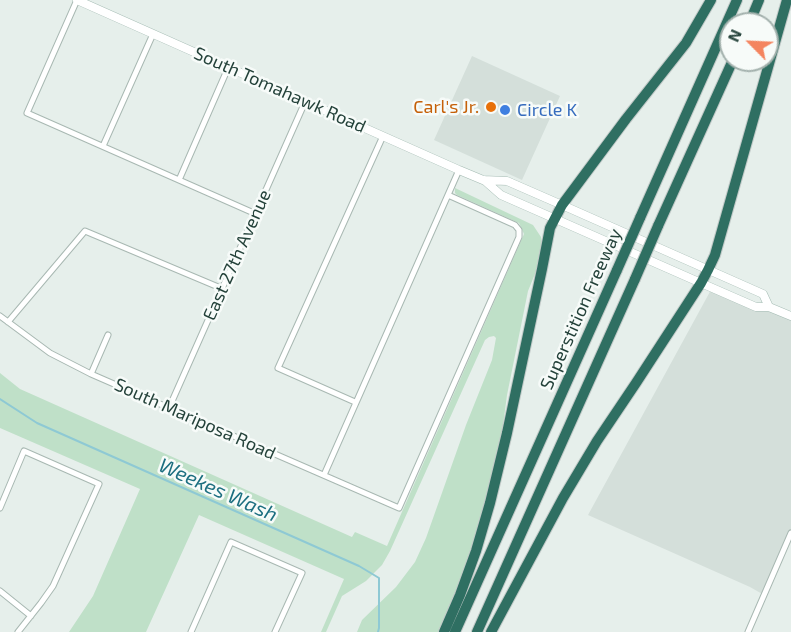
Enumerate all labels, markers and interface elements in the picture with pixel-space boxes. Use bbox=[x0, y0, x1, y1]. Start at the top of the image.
north arrow bbox=[719, 12, 779, 72]
text: N bbox=[723, 26, 745, 44]
street label: South Tomahawk Road bbox=[191, 42, 369, 138]
place label: Carl's Jr. bbox=[413, 96, 479, 118]
place label: Circle K bbox=[517, 99, 577, 121]
marker: Carl's Jr. bbox=[484, 100, 498, 114]
marker: Circle K bbox=[498, 103, 512, 117]
street label: East 27th Avenue bbox=[198, 186, 276, 324]
street label: Superstition Freeway bbox=[536, 225, 626, 393]
street label: South Mariposa Road bbox=[111, 374, 279, 464]
water label: Weekes Wash bbox=[155, 453, 281, 527]

